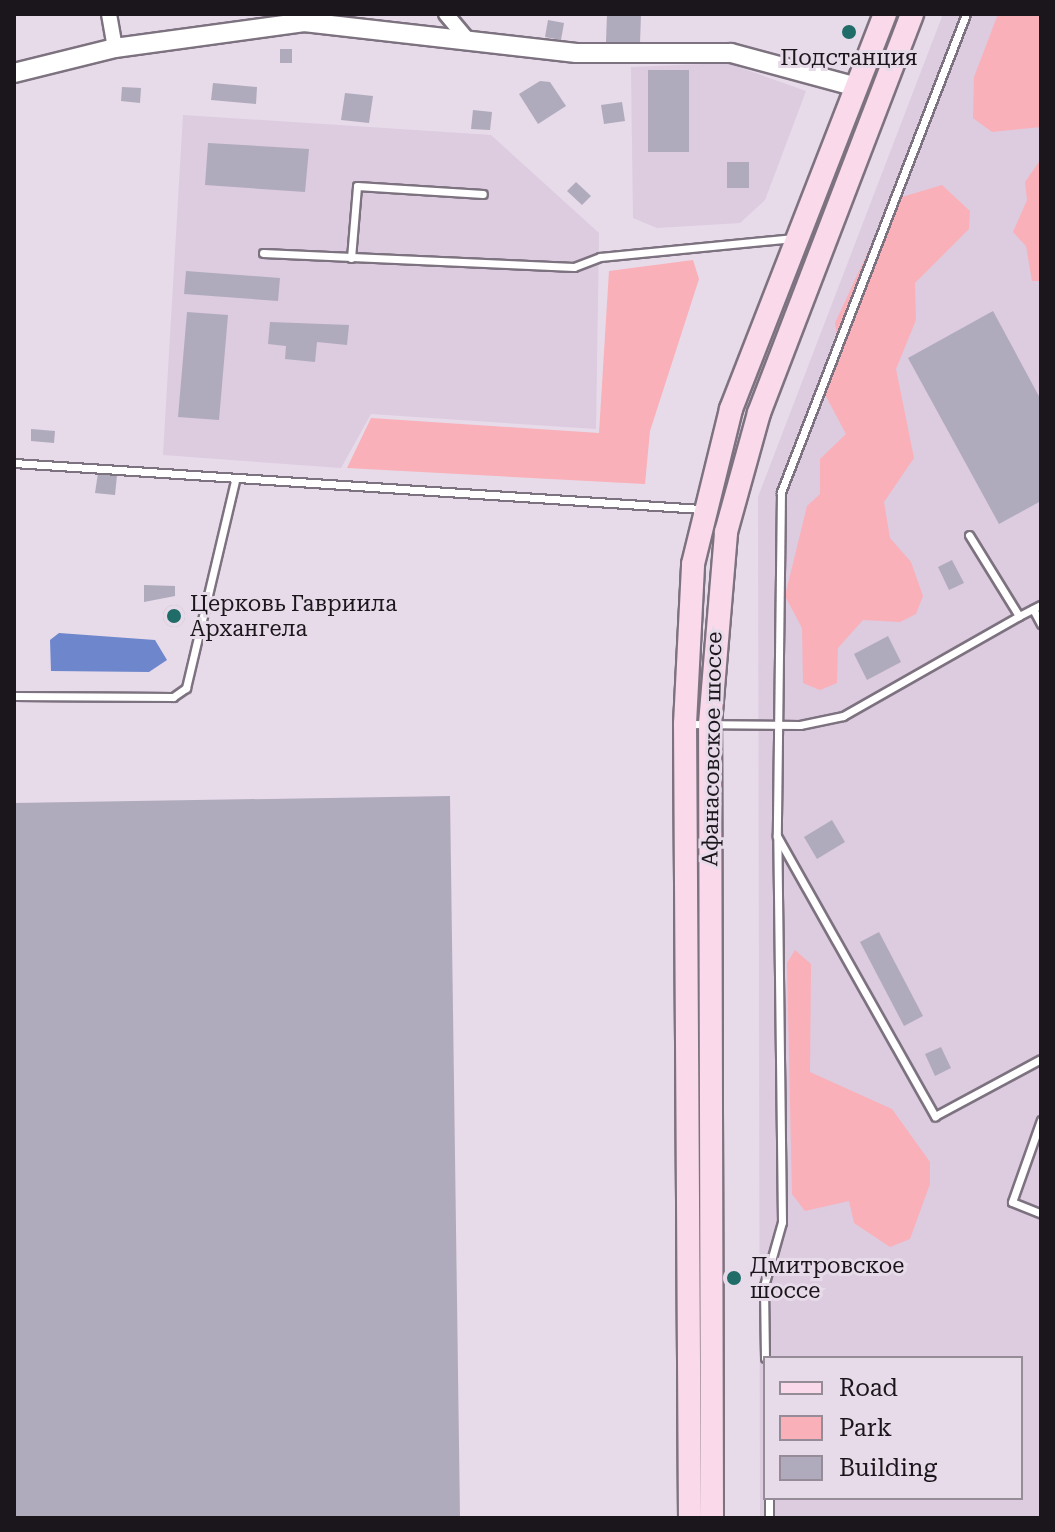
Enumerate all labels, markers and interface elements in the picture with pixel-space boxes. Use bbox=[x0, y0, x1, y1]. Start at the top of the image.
marker: Подстанция bbox=[840, 23, 858, 41]
place label: Подстанция bbox=[780, 45, 918, 71]
place label: Церковь Гавриила Архангела bbox=[190, 590, 397, 642]
marker: Церковь Гавриила Архангела bbox=[165, 607, 183, 625]
street label: Афанасовское шоссе bbox=[697, 631, 727, 867]
place label: Дмитровское шоссе bbox=[750, 1252, 904, 1304]
marker: Дмитровское шоссе bbox=[725, 1269, 743, 1287]
legend bbox=[763, 1356, 1023, 1500]
text: Road bbox=[839, 1374, 898, 1402]
text: Park bbox=[839, 1414, 892, 1442]
text: Building bbox=[839, 1454, 937, 1482]

